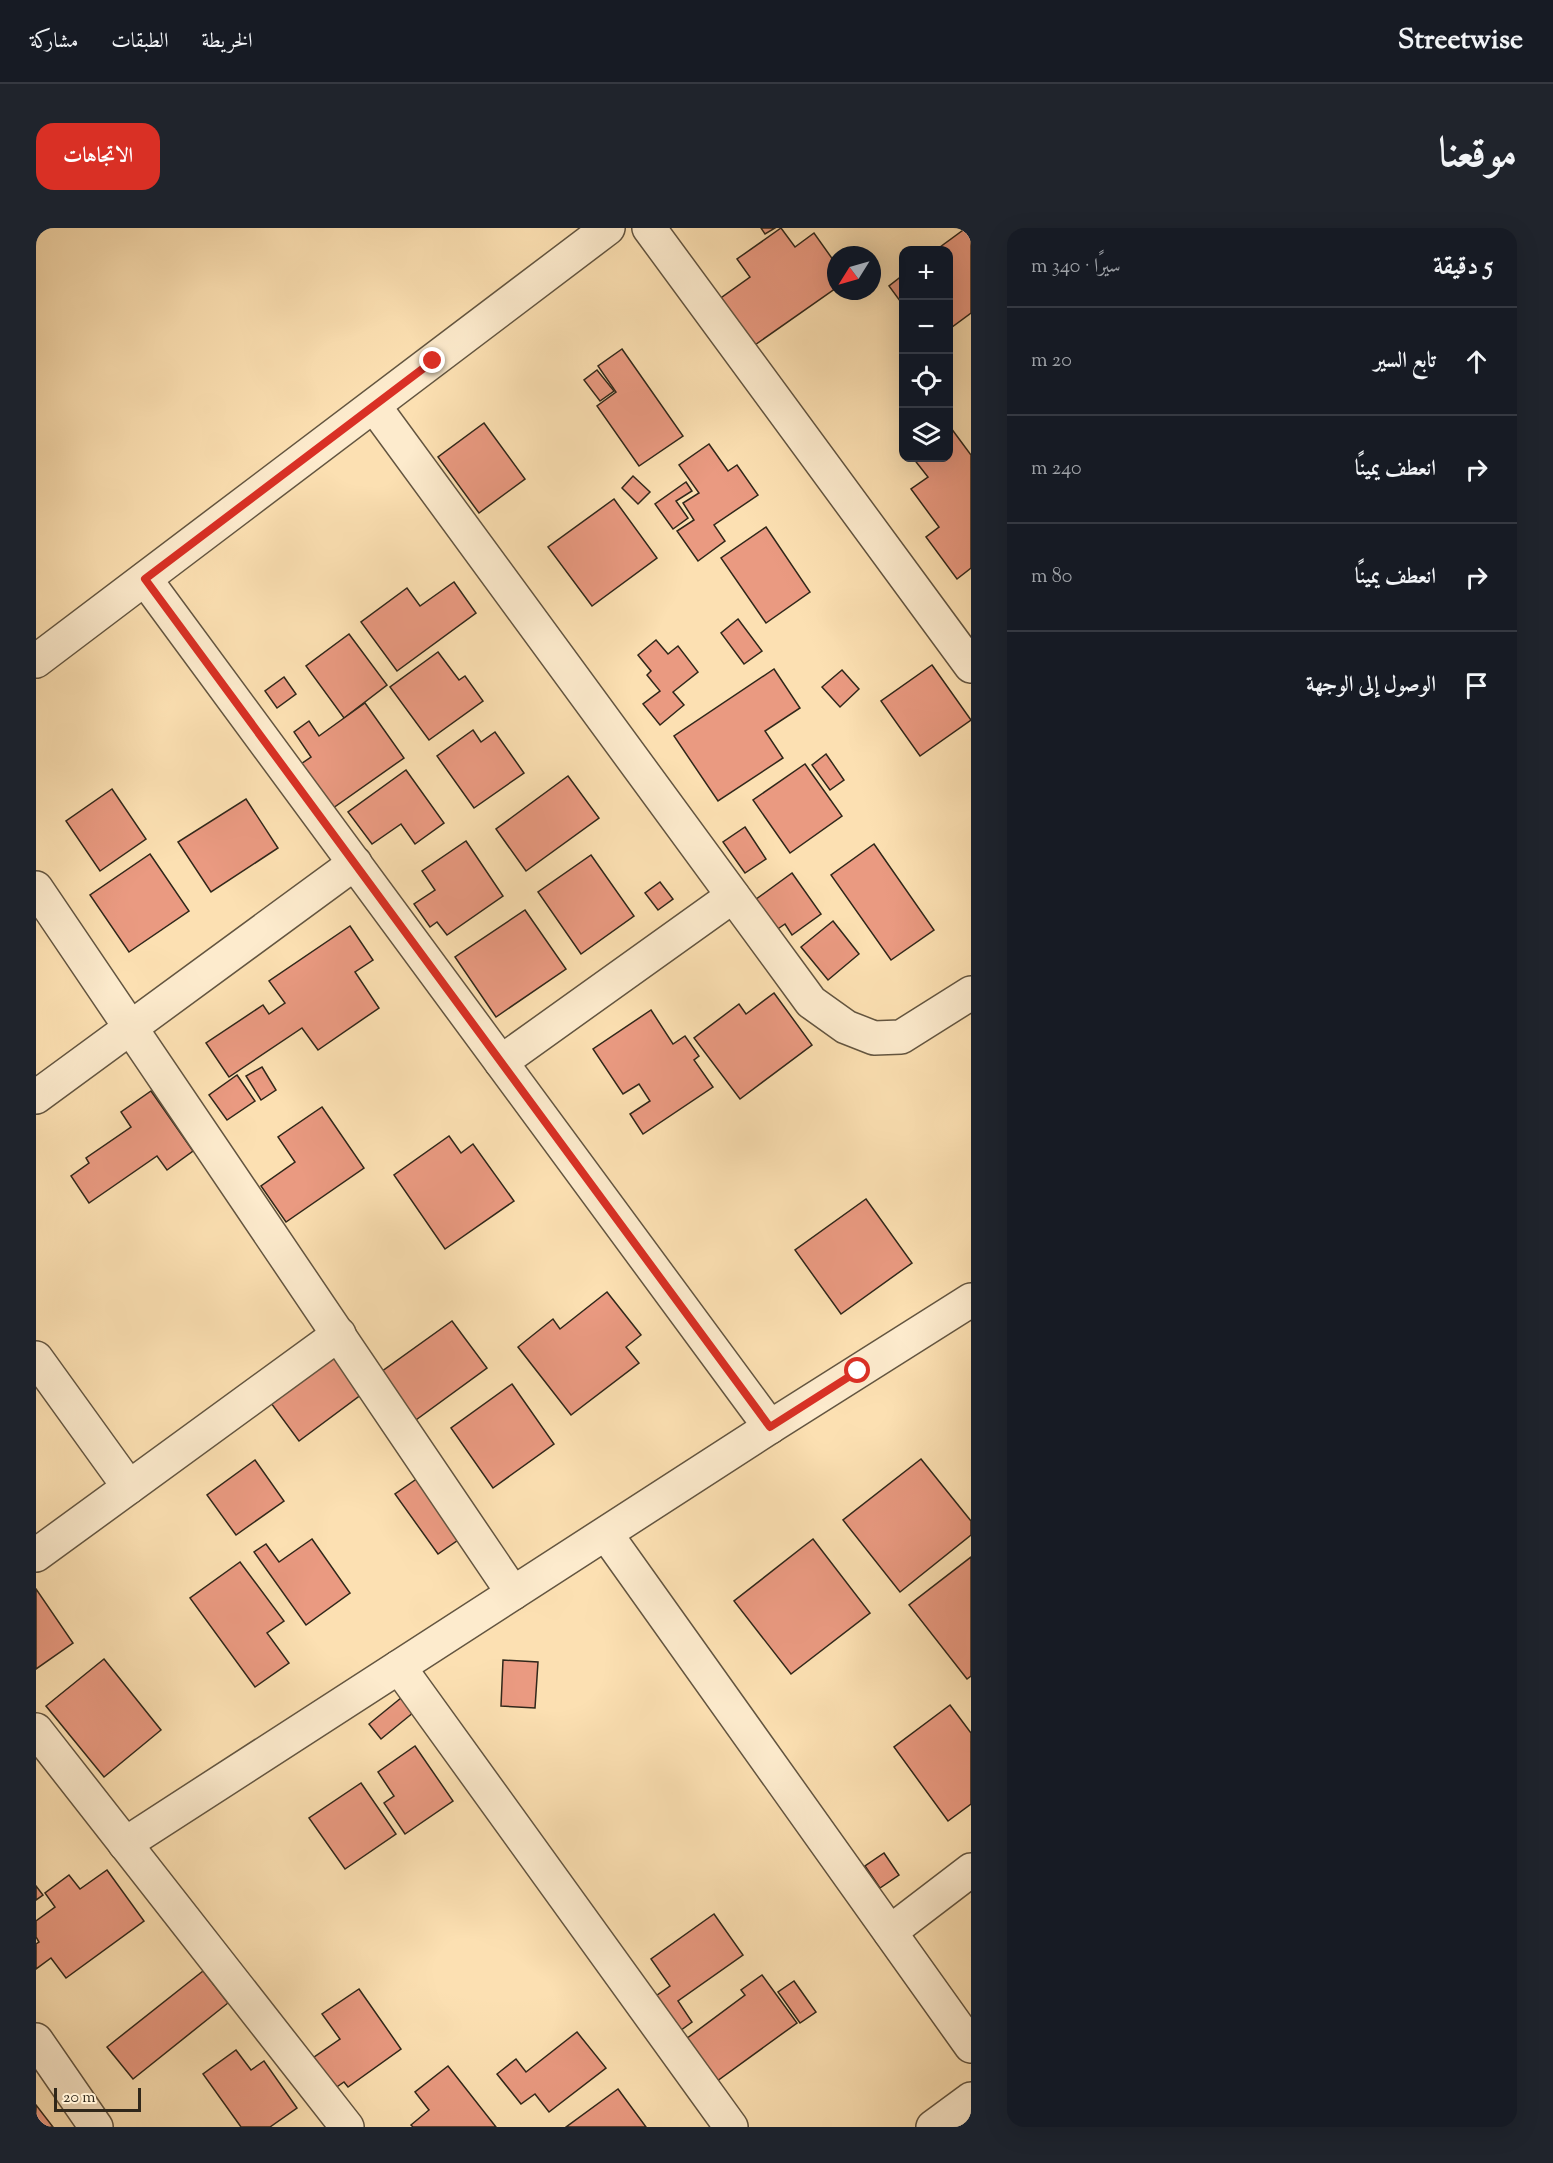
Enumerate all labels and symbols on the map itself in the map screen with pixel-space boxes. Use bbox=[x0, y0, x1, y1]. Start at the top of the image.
north arrow bbox=[827, 246, 881, 300]
route end bbox=[419, 347, 445, 373]
route start bbox=[844, 1357, 870, 1383]
scale bar bbox=[54, 2085, 141, 2112]

